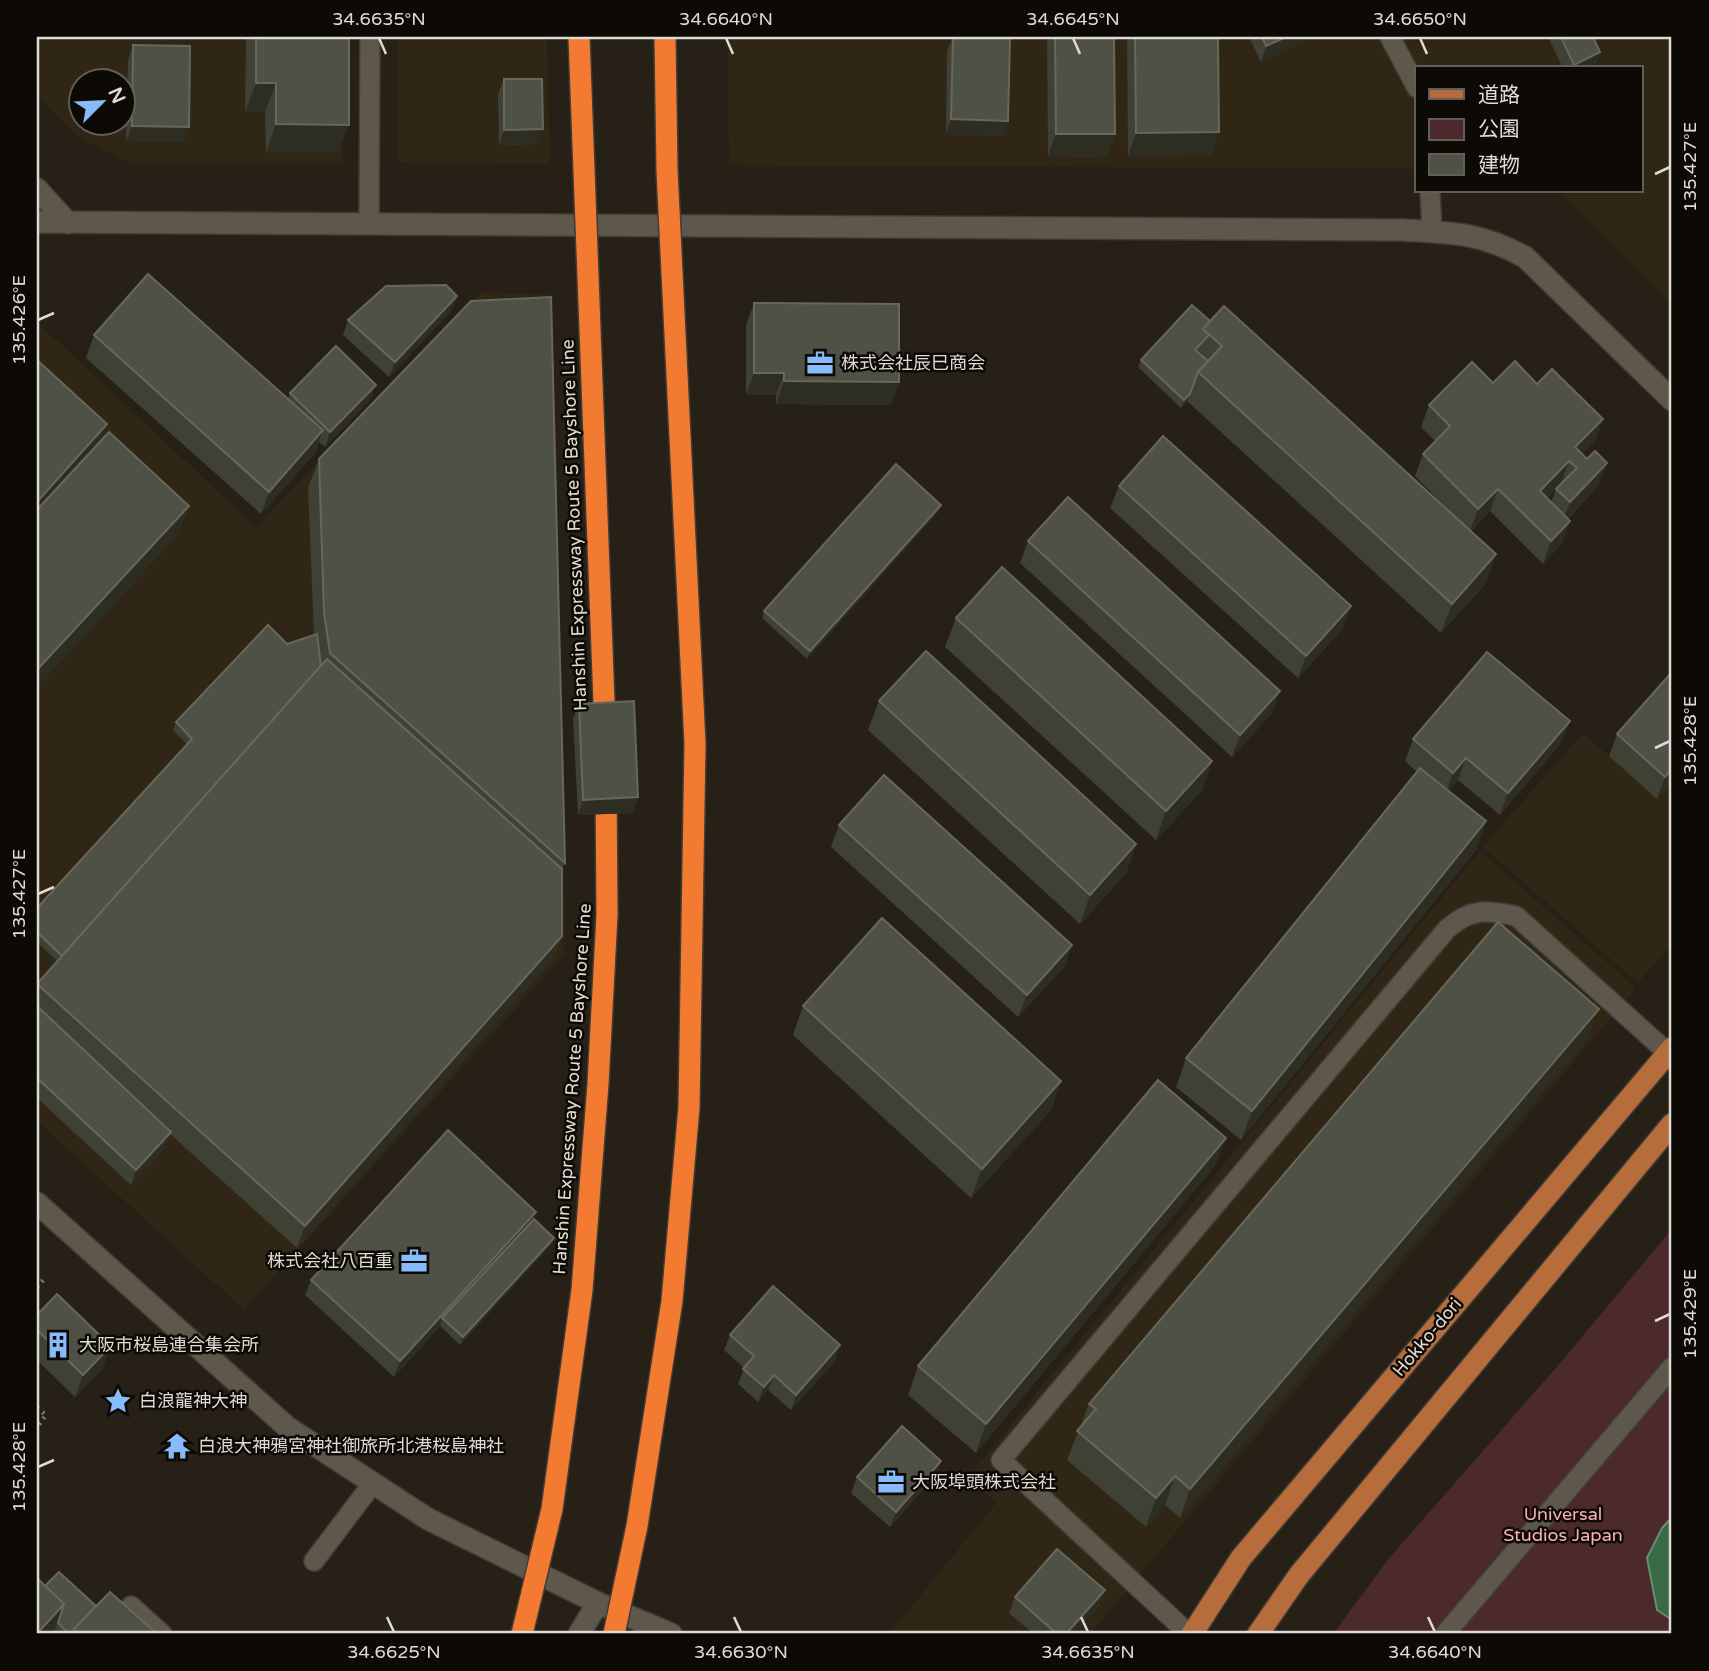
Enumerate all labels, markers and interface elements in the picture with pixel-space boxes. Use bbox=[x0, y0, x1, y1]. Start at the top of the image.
text: 34.6635°N bbox=[332, 8, 426, 30]
text: 34.6640°N bbox=[679, 8, 773, 30]
text: 34.6645°N bbox=[1026, 8, 1120, 30]
text: 34.6650°N bbox=[1373, 8, 1467, 30]
north arrow bbox=[66, 66, 136, 136]
legend bbox=[1415, 66, 1642, 192]
text: 道路 bbox=[1478, 83, 1520, 108]
text: N bbox=[103, 84, 130, 107]
text: 公園 bbox=[1478, 117, 1520, 142]
text: 135.427°E bbox=[1679, 122, 1701, 212]
text: 建物 bbox=[1478, 153, 1520, 178]
text: 135.426°E bbox=[8, 275, 30, 365]
street label: Hanshin Expressway Route 5 Bayshore Line bbox=[557, 339, 591, 711]
office icon: 株式会社辰巳商会 bbox=[805, 348, 835, 378]
place label: 株式会社辰巳商会 bbox=[841, 352, 985, 374]
text: 135.428°E bbox=[1679, 696, 1701, 786]
text: 135.427°E bbox=[8, 849, 30, 939]
street label: Hanshin Expressway Route 5 Bayshore Line bbox=[548, 903, 596, 1275]
office icon: 株式会社八百重 bbox=[399, 1246, 429, 1276]
place label: 株式会社八百重 bbox=[267, 1250, 393, 1272]
text: 135.429°E bbox=[1679, 1269, 1701, 1359]
street label: Hokko-dori bbox=[1388, 1293, 1466, 1381]
building icon: 大阪市桜島連合集会所 bbox=[43, 1330, 73, 1360]
place label: 大阪市桜島連合集会所 bbox=[79, 1334, 259, 1356]
place icon: 白浪龍神大神 bbox=[103, 1386, 133, 1416]
place label: 白浪龍神大神 bbox=[139, 1390, 247, 1412]
text: 135.428°E bbox=[8, 1422, 30, 1512]
temple icon: 白浪大神鴉宮神社御旅所北港桜島神社 bbox=[162, 1431, 192, 1461]
place label: 白浪大神鴉宮神社御旅所北港桜島神社 bbox=[198, 1435, 504, 1457]
office icon: 大阪埠頭株式会社 bbox=[876, 1467, 906, 1497]
place label: 大阪埠頭株式会社 bbox=[912, 1471, 1056, 1493]
park label: Universal Studios Japan bbox=[1503, 1503, 1623, 1546]
text: 34.6625°N bbox=[347, 1641, 441, 1663]
text: 34.6630°N bbox=[694, 1641, 788, 1663]
text: 34.6635°N bbox=[1041, 1641, 1135, 1663]
text: 34.6640°N bbox=[1388, 1641, 1482, 1663]

